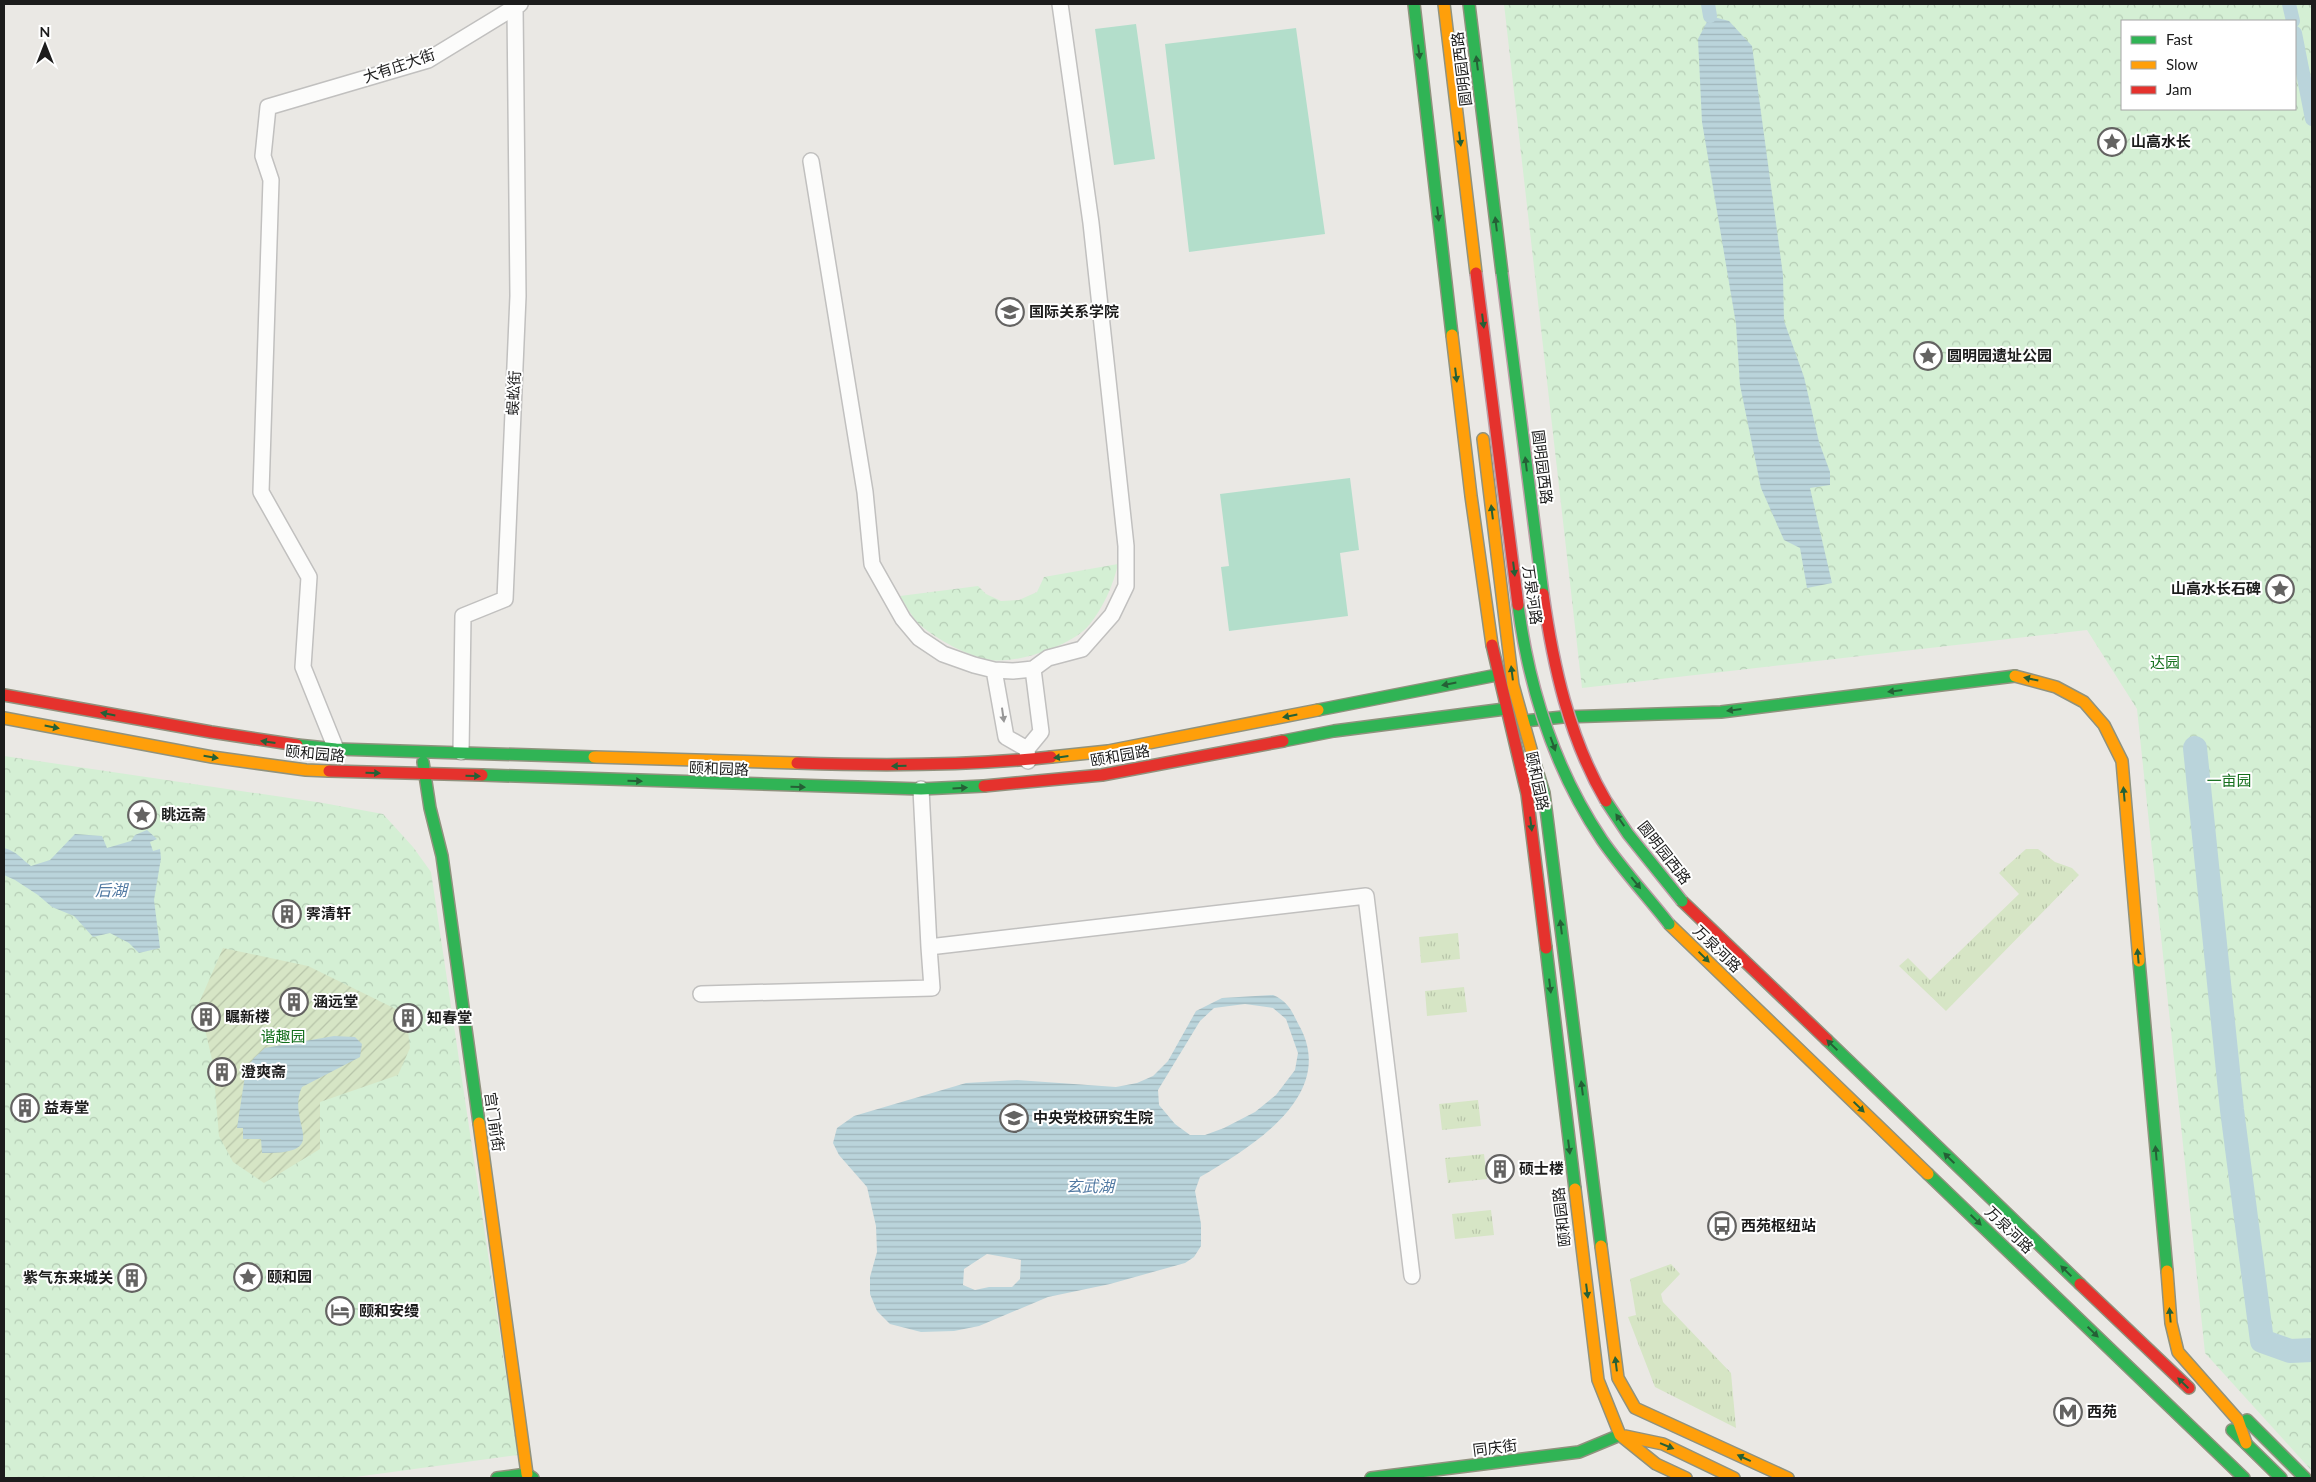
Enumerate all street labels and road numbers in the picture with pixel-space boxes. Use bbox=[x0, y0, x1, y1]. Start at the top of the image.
street label: 圆明园西路 bbox=[1448, 31, 1475, 107]
street label: 大有庄大街 bbox=[360, 44, 437, 86]
street label: 蜈蚣街 bbox=[503, 370, 523, 416]
street label: 圆明园西路 bbox=[1529, 429, 1556, 505]
street label: 万泉河路 bbox=[1520, 564, 1546, 626]
street label: 颐和园路 bbox=[284, 741, 346, 765]
street label: 颐和园路 bbox=[1089, 741, 1151, 769]
street label: 颐和园路 bbox=[1523, 750, 1553, 812]
street label: 颐和园路 bbox=[689, 758, 749, 778]
street label: 圆明园西路 bbox=[1635, 817, 1695, 887]
street label: 万泉河路 bbox=[1690, 921, 1746, 976]
street label: 宫门前街 bbox=[482, 1091, 508, 1153]
street label: 颐和园路 bbox=[1548, 1186, 1574, 1248]
street label: 万泉河路 bbox=[1982, 1202, 2038, 1257]
street label: 同庆街 bbox=[1471, 1435, 1518, 1459]

